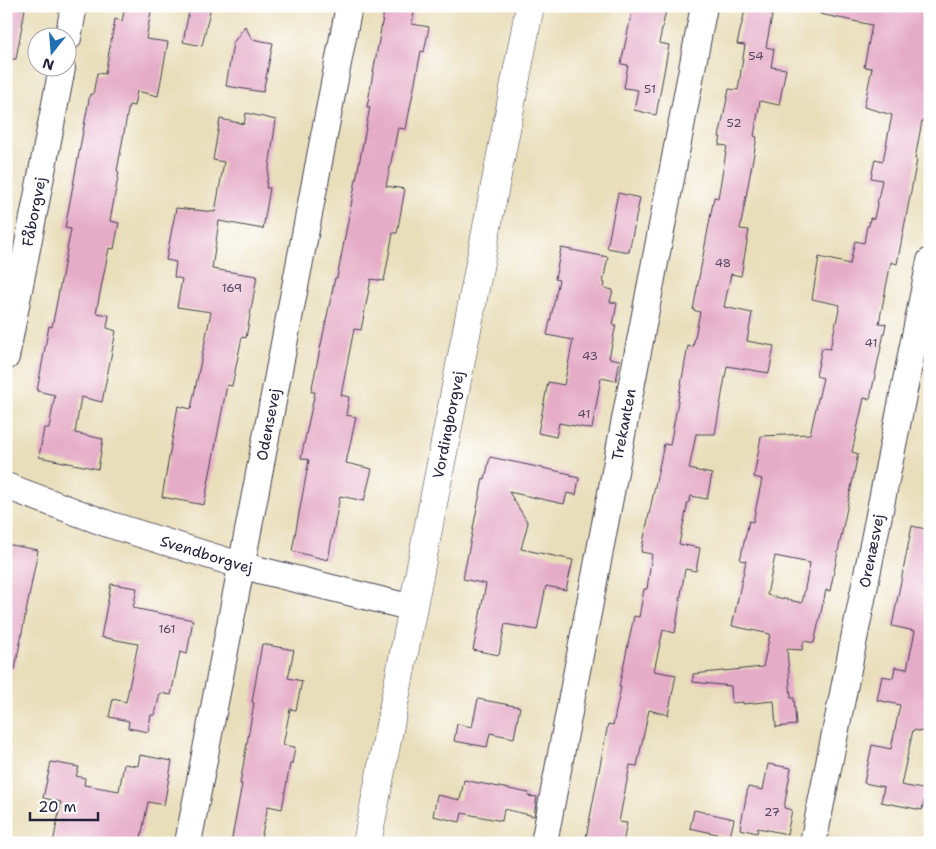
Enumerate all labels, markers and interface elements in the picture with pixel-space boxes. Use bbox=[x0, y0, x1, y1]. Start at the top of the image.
north arrow bbox=[28, 28, 78, 78]
house number: 54 bbox=[748, 48, 764, 64]
text: N bbox=[40, 54, 56, 75]
house number: 51 bbox=[644, 81, 656, 97]
house number: 52 bbox=[726, 115, 742, 131]
street label: Fåborgvej bbox=[18, 175, 51, 248]
house number: 48 bbox=[715, 255, 731, 271]
house number: 169 bbox=[222, 280, 242, 296]
house number: 41 bbox=[865, 335, 877, 351]
house number: 43 bbox=[582, 348, 598, 364]
street label: Vordingborgvej bbox=[428, 369, 469, 480]
street label: Odensevej bbox=[252, 387, 285, 463]
street label: Trekanten bbox=[607, 387, 641, 462]
house number: 41 bbox=[578, 406, 590, 422]
street label: Orenæsvej bbox=[855, 512, 889, 589]
street label: Svendborgvej bbox=[158, 531, 255, 578]
house number: 161 bbox=[158, 621, 176, 637]
scale bar bbox=[30, 789, 98, 821]
text: 20 m bbox=[38, 797, 77, 817]
house number: 27 bbox=[764, 804, 780, 820]

